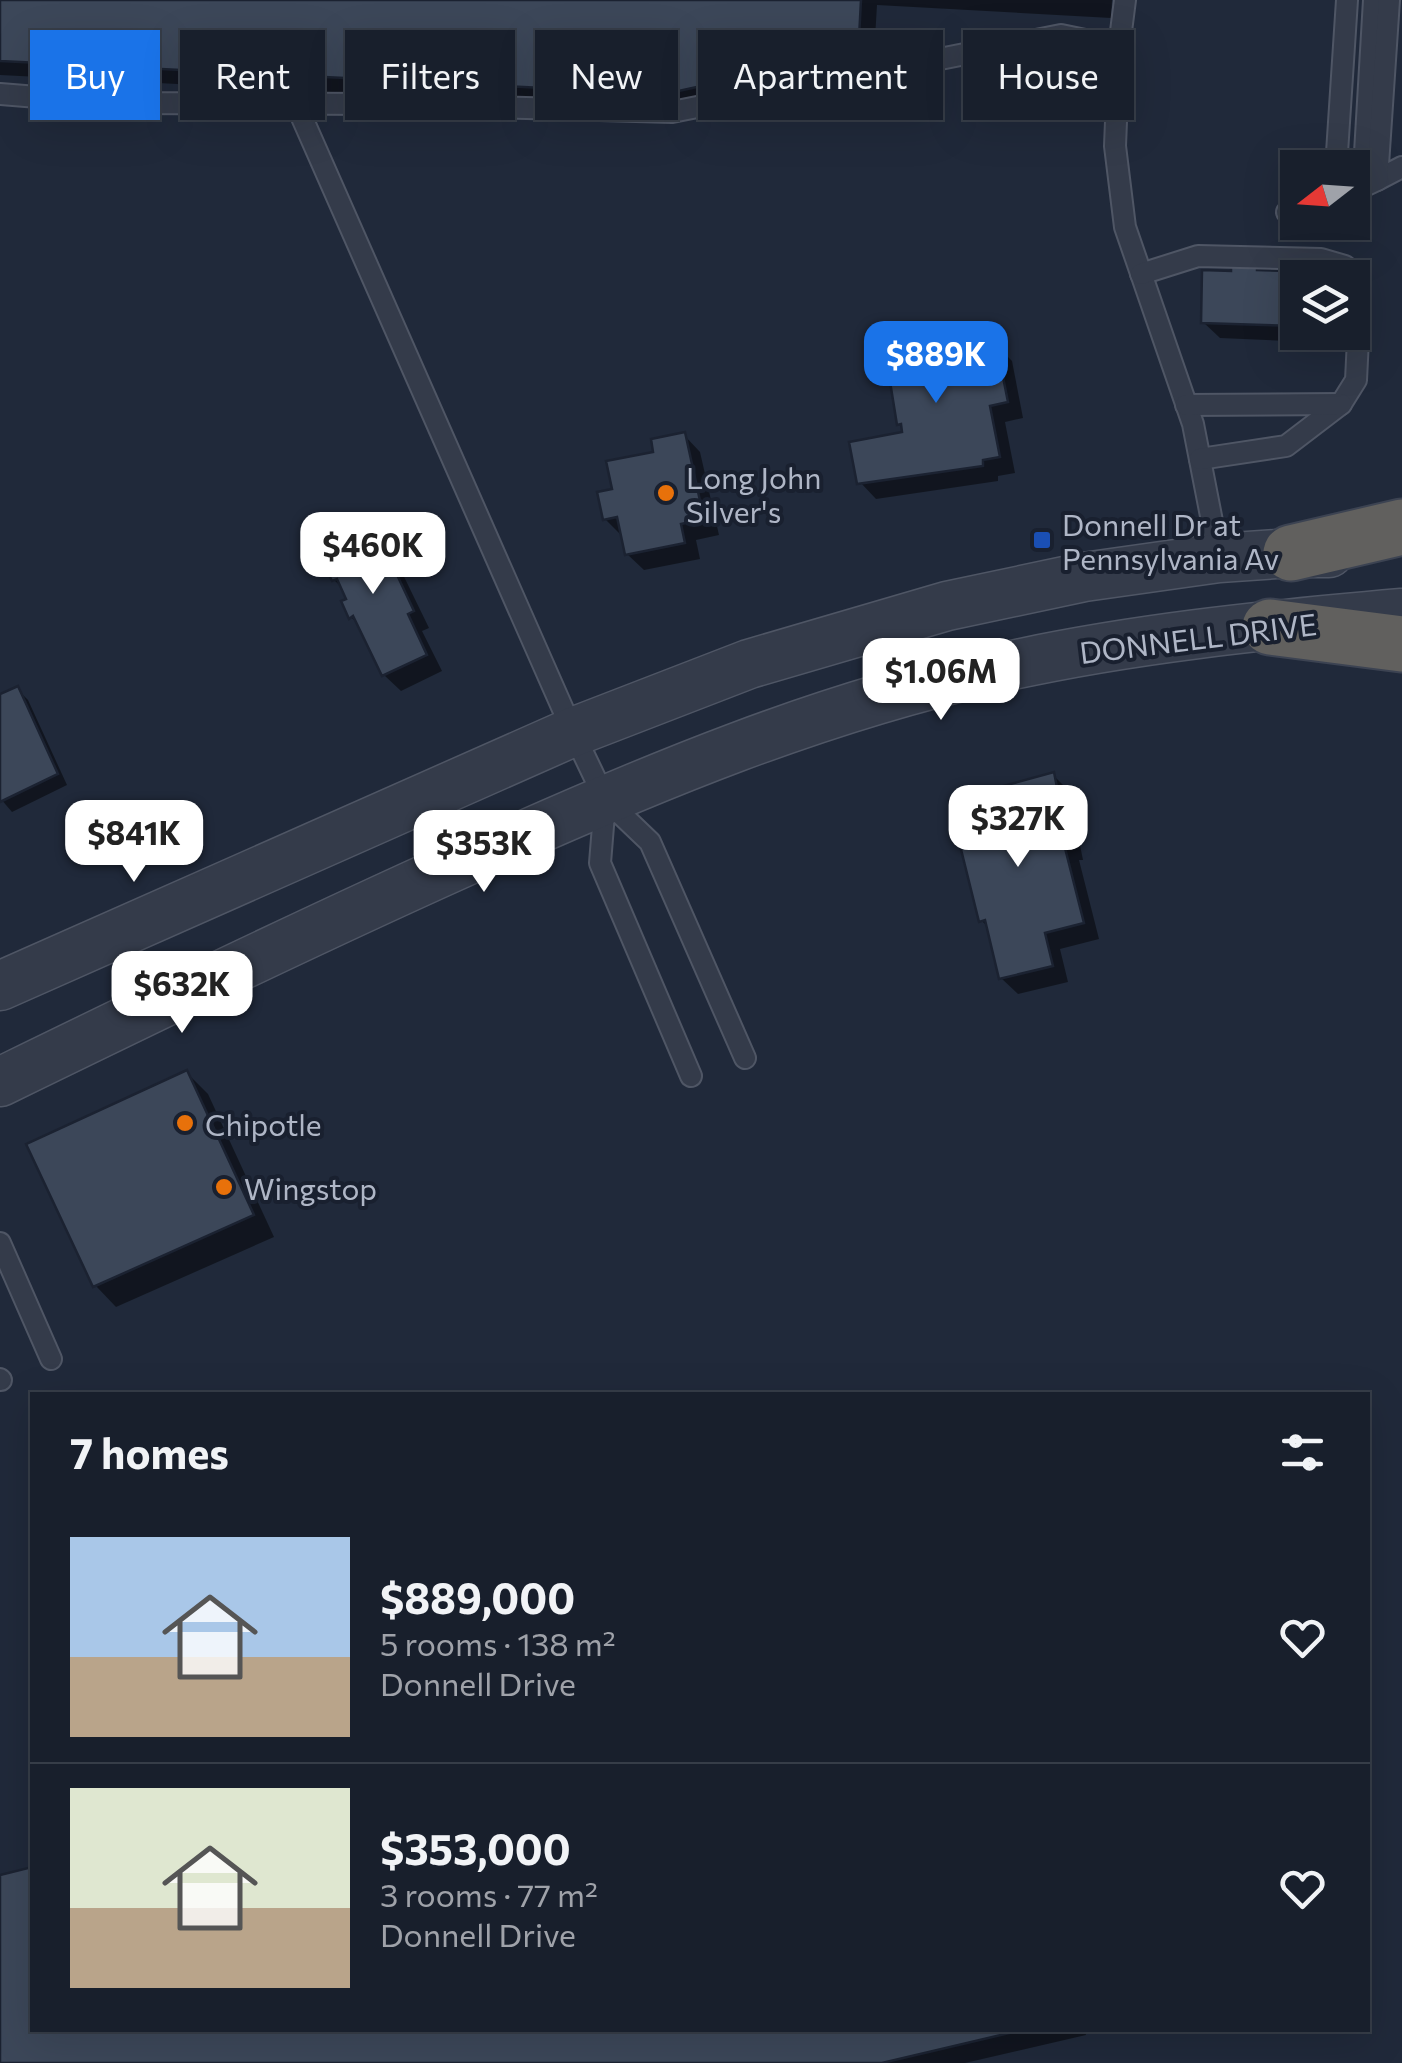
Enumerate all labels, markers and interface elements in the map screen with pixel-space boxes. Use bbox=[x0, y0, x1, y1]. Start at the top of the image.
chip: Buy bbox=[30, 30, 160, 120]
chip: Rent bbox=[180, 30, 325, 120]
chip: Filters bbox=[345, 30, 515, 120]
chip: New bbox=[535, 30, 678, 120]
chip: Apartment bbox=[698, 30, 943, 120]
chip: House bbox=[963, 30, 1134, 120]
north arrow bbox=[1280, 150, 1370, 240]
map controls bbox=[1280, 150, 1370, 350]
button: layers bbox=[1280, 260, 1370, 350]
pin: $889K bbox=[866, 321, 1006, 406]
text: $889K bbox=[886, 333, 986, 373]
place label: Long John Silver's bbox=[686, 458, 821, 529]
marker: Long John Silver's bbox=[655, 482, 677, 504]
place label: Donnell Dr at Pennsylvania Av bbox=[1062, 505, 1279, 576]
pin: $460K bbox=[303, 512, 443, 597]
text: $460K bbox=[322, 524, 424, 564]
marker: Donnell Dr at Pennsylvania Av bbox=[1031, 529, 1053, 551]
street label: DONNELL DRIVE bbox=[1077, 604, 1319, 670]
pin: $1.06M bbox=[860, 638, 1022, 723]
text: $1.06M bbox=[885, 650, 997, 690]
pin: $327K bbox=[948, 785, 1088, 870]
text: $327K bbox=[971, 797, 1065, 837]
pin: $841K bbox=[64, 800, 204, 885]
pin: $353K bbox=[414, 810, 554, 895]
text: $841K bbox=[87, 812, 181, 852]
text: $353K bbox=[436, 822, 532, 862]
pin: $632K bbox=[112, 951, 252, 1036]
text: $632K bbox=[134, 963, 230, 1003]
place label: Chipotle bbox=[205, 1105, 322, 1142]
marker: Chipotle bbox=[174, 1112, 196, 1134]
place label: Wingstop bbox=[244, 1169, 377, 1206]
marker: Wingstop bbox=[213, 1176, 235, 1198]
icon: filters bbox=[1275, 1425, 1330, 1480]
text: 7 homes bbox=[70, 1426, 229, 1478]
text: $889,000 bbox=[380, 1571, 575, 1623]
icon: home bbox=[150, 1577, 270, 1697]
icon: heart bbox=[1275, 1610, 1330, 1665]
text: 5 rooms · 138 m² bbox=[380, 1623, 616, 1663]
text: Donnell Drive bbox=[380, 1663, 576, 1703]
text: $353,000 bbox=[380, 1822, 571, 1874]
icon: home bbox=[150, 1828, 270, 1948]
icon: heart bbox=[1275, 1861, 1330, 1916]
text: 3 rooms · 77 m² bbox=[380, 1874, 598, 1914]
text: Donnell Drive bbox=[380, 1914, 576, 1954]

